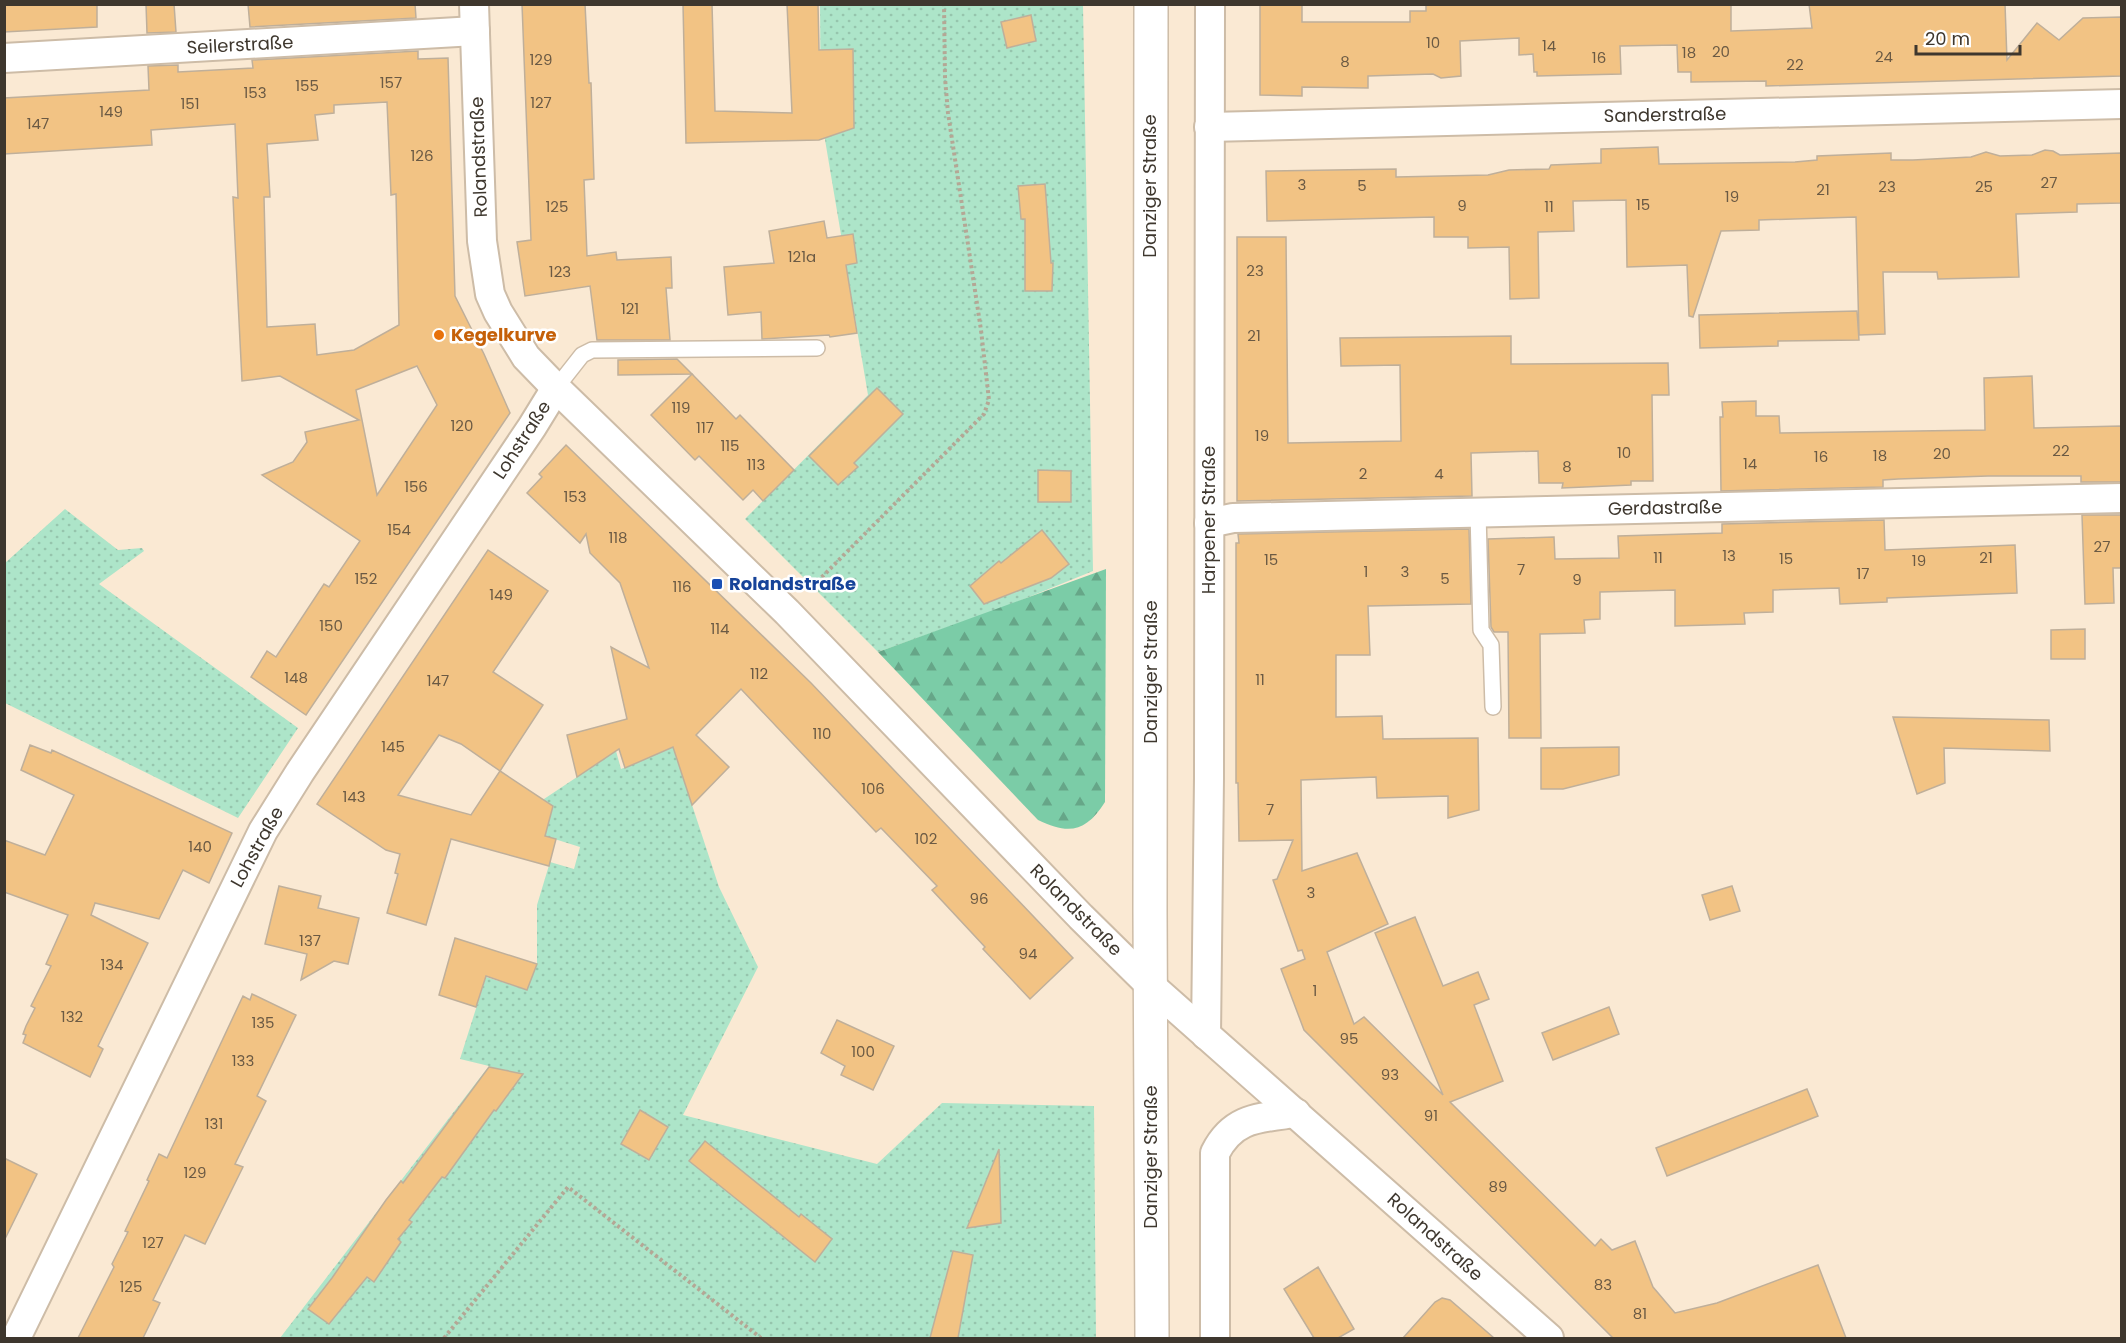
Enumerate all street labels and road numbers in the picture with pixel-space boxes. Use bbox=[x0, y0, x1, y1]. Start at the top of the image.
street label: Seilerstraße bbox=[186, 29, 294, 60]
street label: Rolandstraße bbox=[464, 96, 493, 218]
street label: Sanderstraße bbox=[1604, 101, 1726, 128]
street label: Danziger Straße bbox=[1137, 114, 1162, 258]
street label: Lohstraße bbox=[487, 396, 556, 484]
street label: Harpener Straße bbox=[1196, 446, 1221, 594]
street label: Gerdastraße bbox=[1608, 494, 1722, 521]
street label: Danziger Straße bbox=[1138, 600, 1163, 744]
street label: Lohstraße bbox=[224, 802, 289, 892]
street label: Rolandstraße bbox=[1025, 858, 1128, 961]
street label: Danziger Straße bbox=[1138, 1085, 1163, 1229]
street label: Rolandstraße bbox=[1382, 1187, 1489, 1286]

